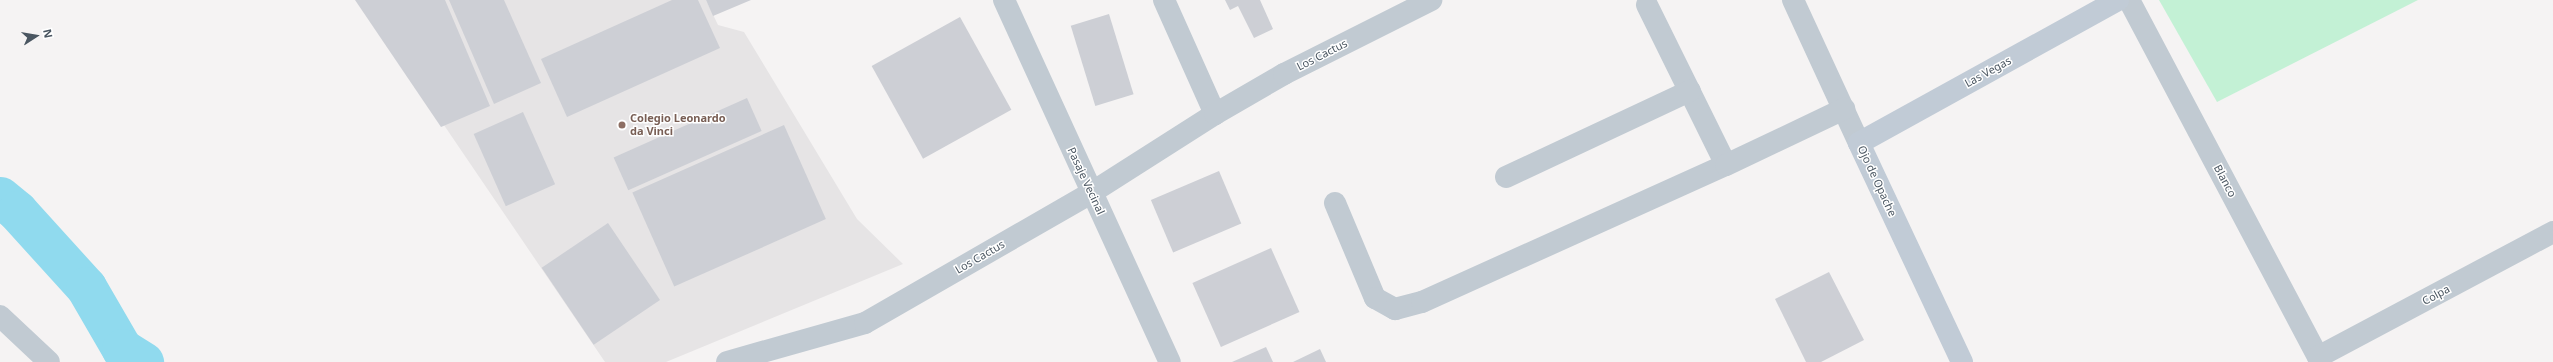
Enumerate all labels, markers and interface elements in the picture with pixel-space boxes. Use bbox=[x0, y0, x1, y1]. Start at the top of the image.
north arrow bbox=[16, 16, 56, 56]
text: N bbox=[40, 27, 56, 39]
street label: Los Cactus bbox=[1295, 37, 1349, 73]
street label: Las Vegas bbox=[1963, 54, 2013, 90]
place label: Colegio Leonardo da Vinci bbox=[630, 112, 726, 138]
marker: Colegio Leonardo da Vinci bbox=[617, 120, 627, 130]
street label: Ojo de Opache bbox=[1855, 144, 1899, 218]
street label: Pasaje Vecinal bbox=[1065, 145, 1107, 217]
street label: Blanco bbox=[2211, 162, 2239, 200]
street label: Los Cactus bbox=[953, 238, 1007, 276]
street label: Colpa bbox=[2420, 282, 2452, 308]

